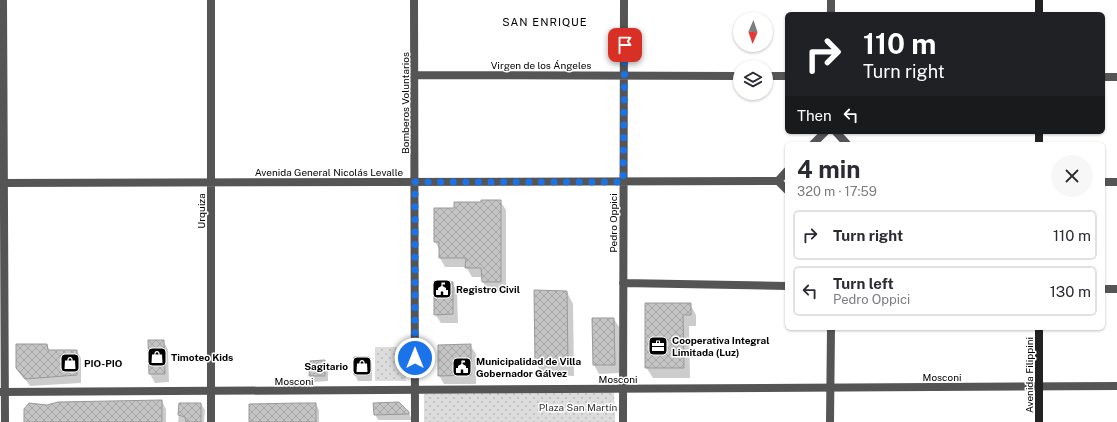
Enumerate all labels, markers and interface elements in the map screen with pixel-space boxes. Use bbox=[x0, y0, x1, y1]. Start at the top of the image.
north arrow bbox=[733, 12, 773, 52]
map controls bbox=[733, 12, 773, 100]
district label: SAN ENRIQUE bbox=[502, 16, 588, 28]
text: 110 m bbox=[863, 27, 936, 60]
pin bbox=[608, 28, 642, 62]
icon: right bbox=[797, 28, 849, 80]
icon: arrive bbox=[614, 34, 636, 56]
street label: Bomberos Voluntarios bbox=[399, 52, 411, 154]
street label: Virgen de los Ángeles bbox=[491, 59, 591, 71]
button: layers bbox=[733, 60, 773, 100]
text: Turn right bbox=[863, 61, 945, 82]
icon: left bbox=[840, 104, 862, 126]
text: Then bbox=[797, 107, 832, 124]
text: 4 min bbox=[797, 155, 860, 183]
button: close bbox=[1051, 155, 1093, 197]
street label: Avenida General Nicolás Levalle bbox=[255, 166, 403, 178]
text: 320 m · 17:59 bbox=[797, 184, 877, 199]
street label: Urquiza bbox=[195, 193, 207, 229]
street label: Pedro Oppici bbox=[607, 193, 619, 253]
icon: right bbox=[799, 224, 821, 246]
text: Turn right bbox=[833, 227, 903, 244]
text: 110 m bbox=[1053, 227, 1091, 244]
text: Turn left bbox=[833, 275, 894, 292]
public building icon: Registro Civil bbox=[431, 278, 453, 300]
icon: left bbox=[799, 280, 821, 302]
place label: Registro Civil bbox=[456, 283, 520, 295]
text: 130 m bbox=[1050, 283, 1091, 300]
text: Pedro Oppici bbox=[833, 292, 910, 307]
place label: Cooperativa Integral Limitada (Luz) bbox=[672, 334, 770, 358]
office icon: Cooperativa Integral Limitada (Luz) bbox=[647, 335, 669, 357]
position arrow bbox=[394, 337, 436, 379]
street label: Avenida Filippini bbox=[1023, 337, 1035, 413]
shop icon: Timoteo Kids bbox=[146, 346, 168, 368]
place label: Timoteo Kids bbox=[171, 351, 233, 363]
shop icon: PIO-PIO bbox=[59, 352, 81, 374]
shop icon: Sagitario bbox=[351, 355, 373, 377]
place label: Municipalidad de Villa Gobernador Gálvez bbox=[476, 355, 582, 379]
public building icon: Municipalidad de Villa Gobernador Gálvez bbox=[451, 356, 473, 378]
place label: PIO-PIO bbox=[84, 357, 123, 369]
place label: Sagitario bbox=[304, 360, 348, 372]
street label: Mosconi bbox=[923, 371, 961, 383]
street label: Mosconi bbox=[599, 373, 637, 385]
street label: Mosconi bbox=[275, 375, 313, 387]
park label: Plaza San Martín bbox=[539, 401, 617, 413]

